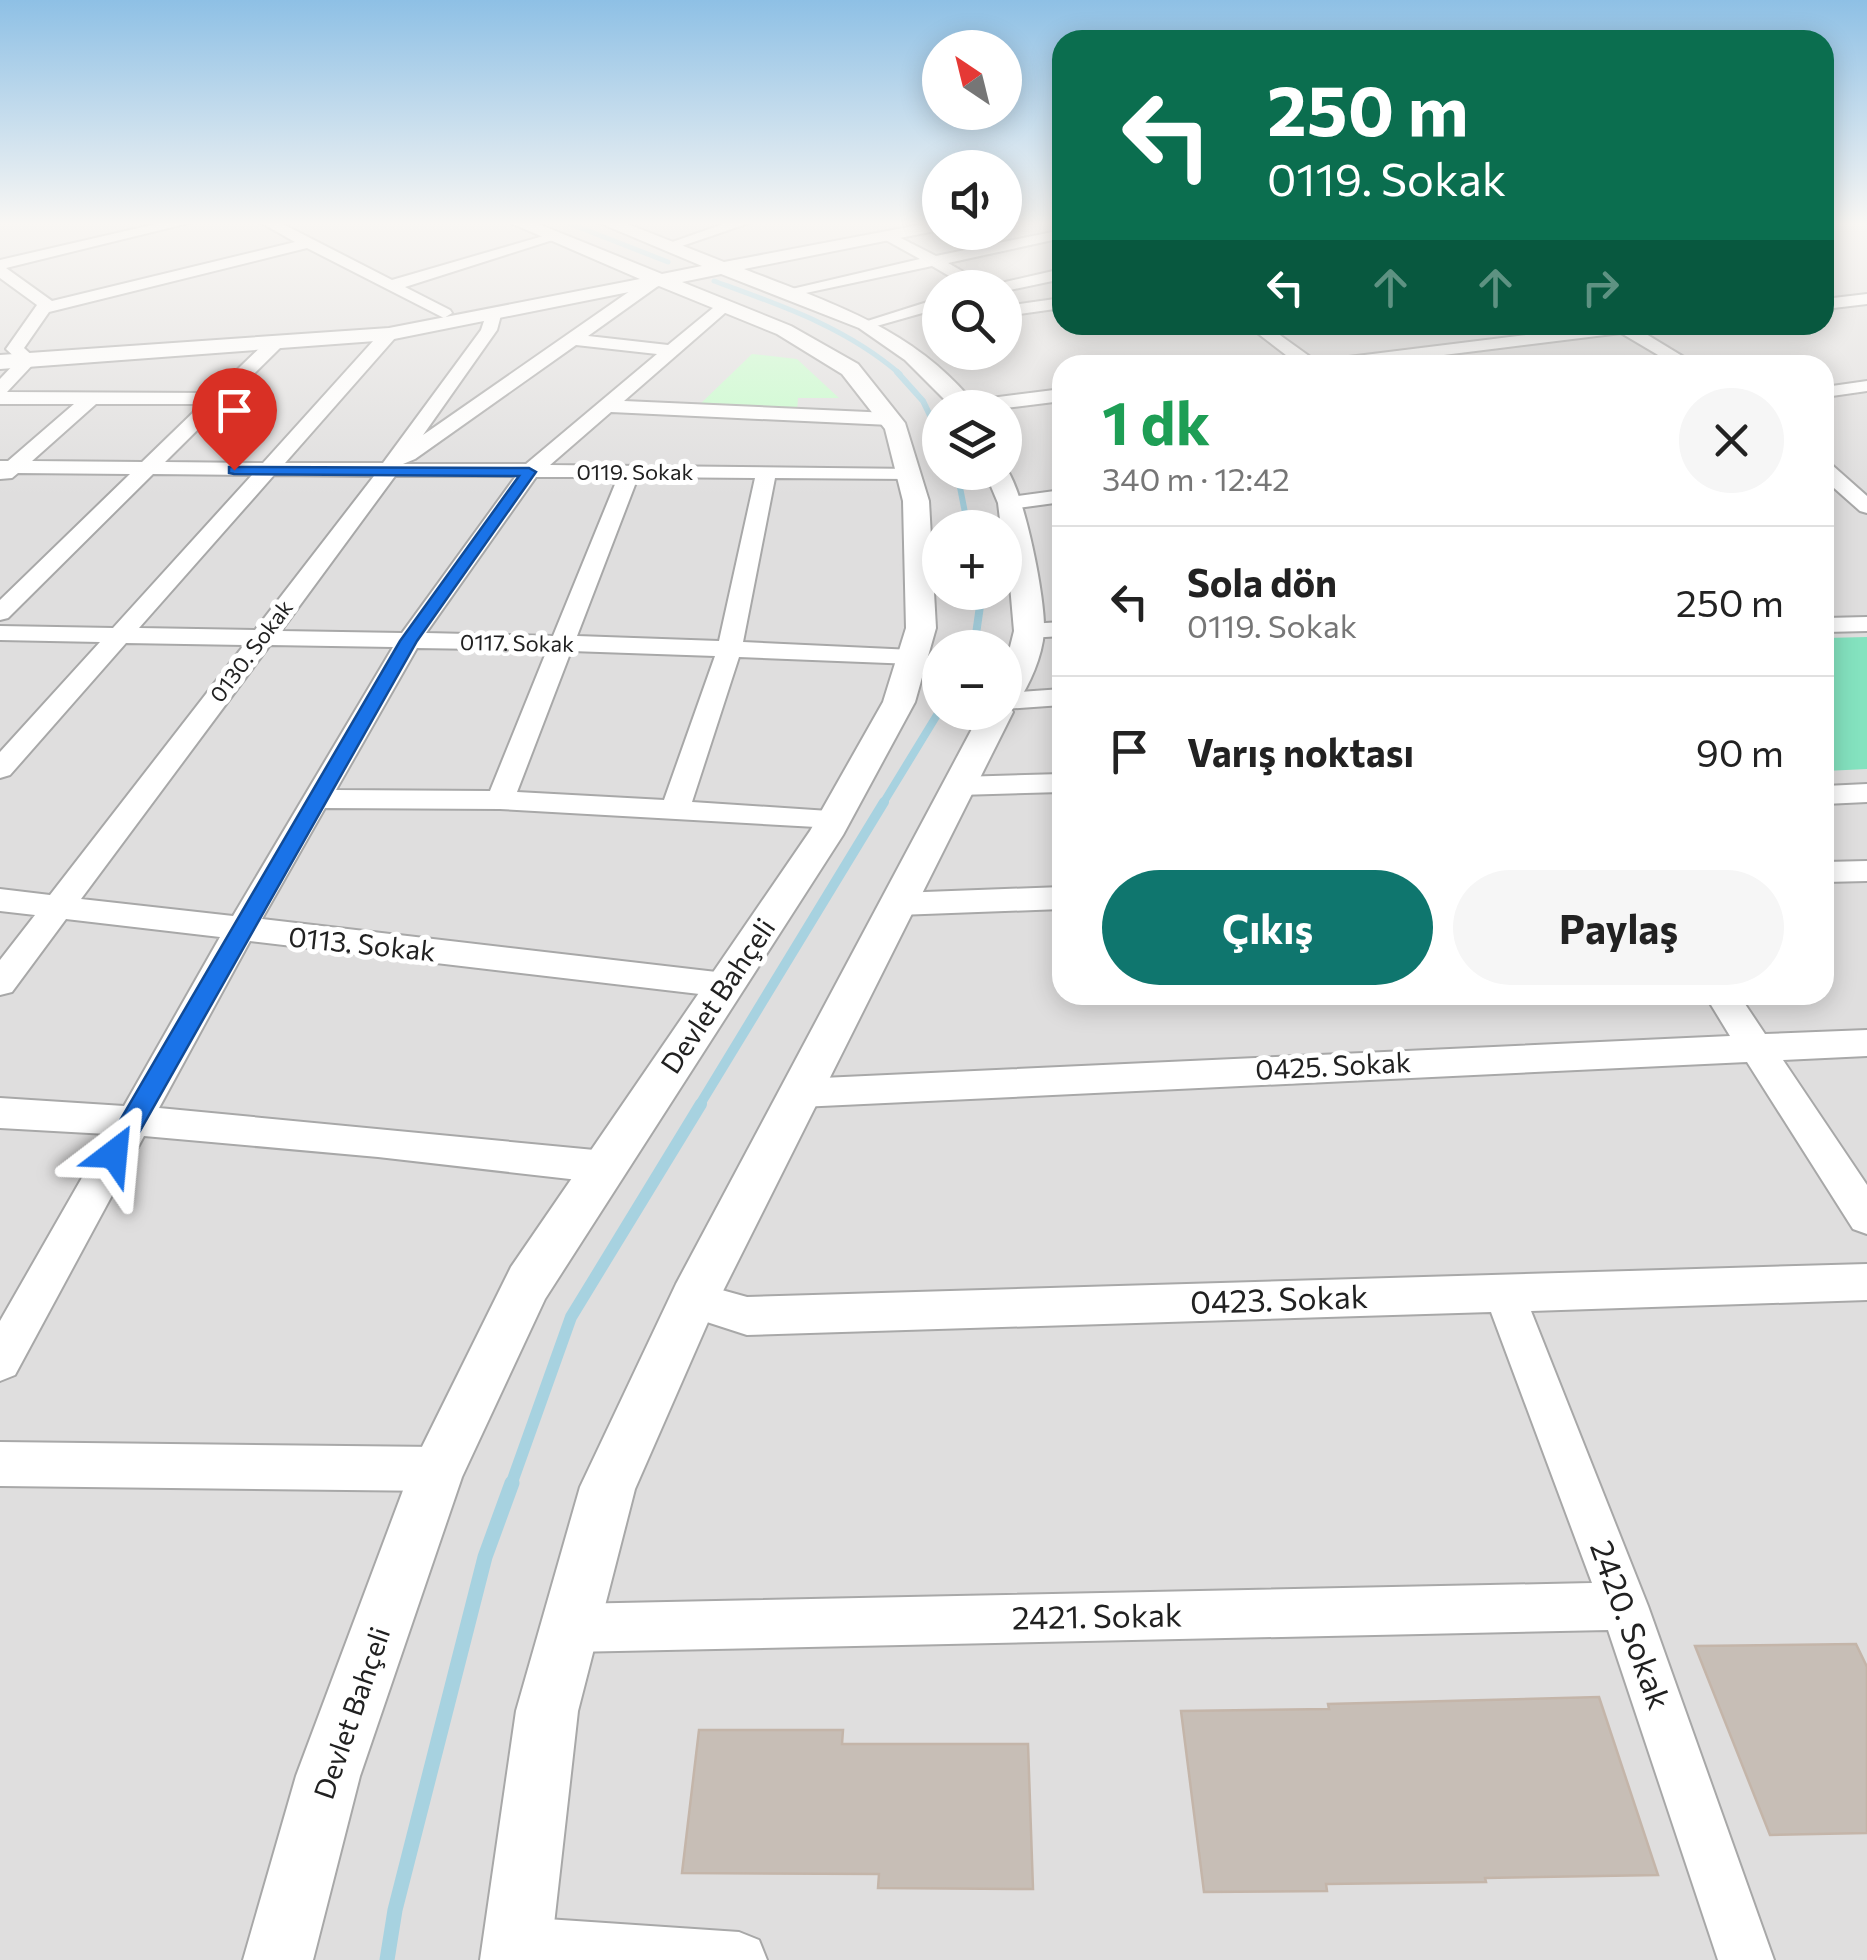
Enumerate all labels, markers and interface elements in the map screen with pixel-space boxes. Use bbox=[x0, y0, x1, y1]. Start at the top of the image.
north arrow bbox=[922, 30, 1022, 130]
map controls bbox=[922, 30, 1022, 730]
text: 250 m bbox=[1267, 65, 1469, 150]
icon: left bbox=[1102, 70, 1232, 200]
button: sound bbox=[922, 150, 1022, 250]
text: 0119. Sokak bbox=[1267, 150, 1506, 205]
icon: left bbox=[1258, 260, 1313, 315]
icon: ahead bbox=[1363, 260, 1418, 315]
icon: ahead bbox=[1468, 260, 1523, 315]
icon: right bbox=[1573, 260, 1628, 315]
button: search bbox=[922, 270, 1022, 370]
pin bbox=[192, 368, 277, 471]
icon: arrive bbox=[207, 383, 262, 438]
text: 1 dk bbox=[1102, 384, 1210, 457]
button: close bbox=[1679, 388, 1784, 493]
button: layers bbox=[922, 390, 1022, 490]
street label: 0119. Sokak bbox=[577, 458, 694, 485]
text: 340 m · 12:42 bbox=[1102, 458, 1290, 498]
button: + bbox=[922, 510, 1022, 610]
text: Sola dön bbox=[1187, 558, 1337, 605]
icon: left bbox=[1102, 574, 1157, 629]
text: 250 m bbox=[1676, 578, 1784, 625]
street label: 0130. Sokak bbox=[203, 594, 298, 707]
text: 0119. Sokak bbox=[1187, 605, 1357, 645]
street label: 0117. Sokak bbox=[460, 628, 574, 657]
button: − bbox=[922, 630, 1022, 730]
icon: arrive bbox=[1102, 724, 1157, 779]
text: Varış noktası bbox=[1187, 728, 1414, 775]
text: 90 m bbox=[1696, 728, 1784, 775]
button: Çıkış bbox=[1102, 870, 1433, 985]
button: Paylaş bbox=[1453, 870, 1784, 985]
street label: Devlet Bahçeli bbox=[653, 911, 781, 1079]
street label: 0113. Sokak bbox=[287, 918, 437, 968]
street label: 0425. Sokak bbox=[1254, 1044, 1412, 1086]
position arrow bbox=[62, 1102, 166, 1206]
street label: 0423. Sokak bbox=[1189, 1275, 1369, 1321]
street label: 2420. Sokak bbox=[1583, 1534, 1681, 1714]
street label: 2421. Sokak bbox=[1011, 1594, 1182, 1636]
street label: Devlet Bahçeli bbox=[306, 1622, 396, 1803]

